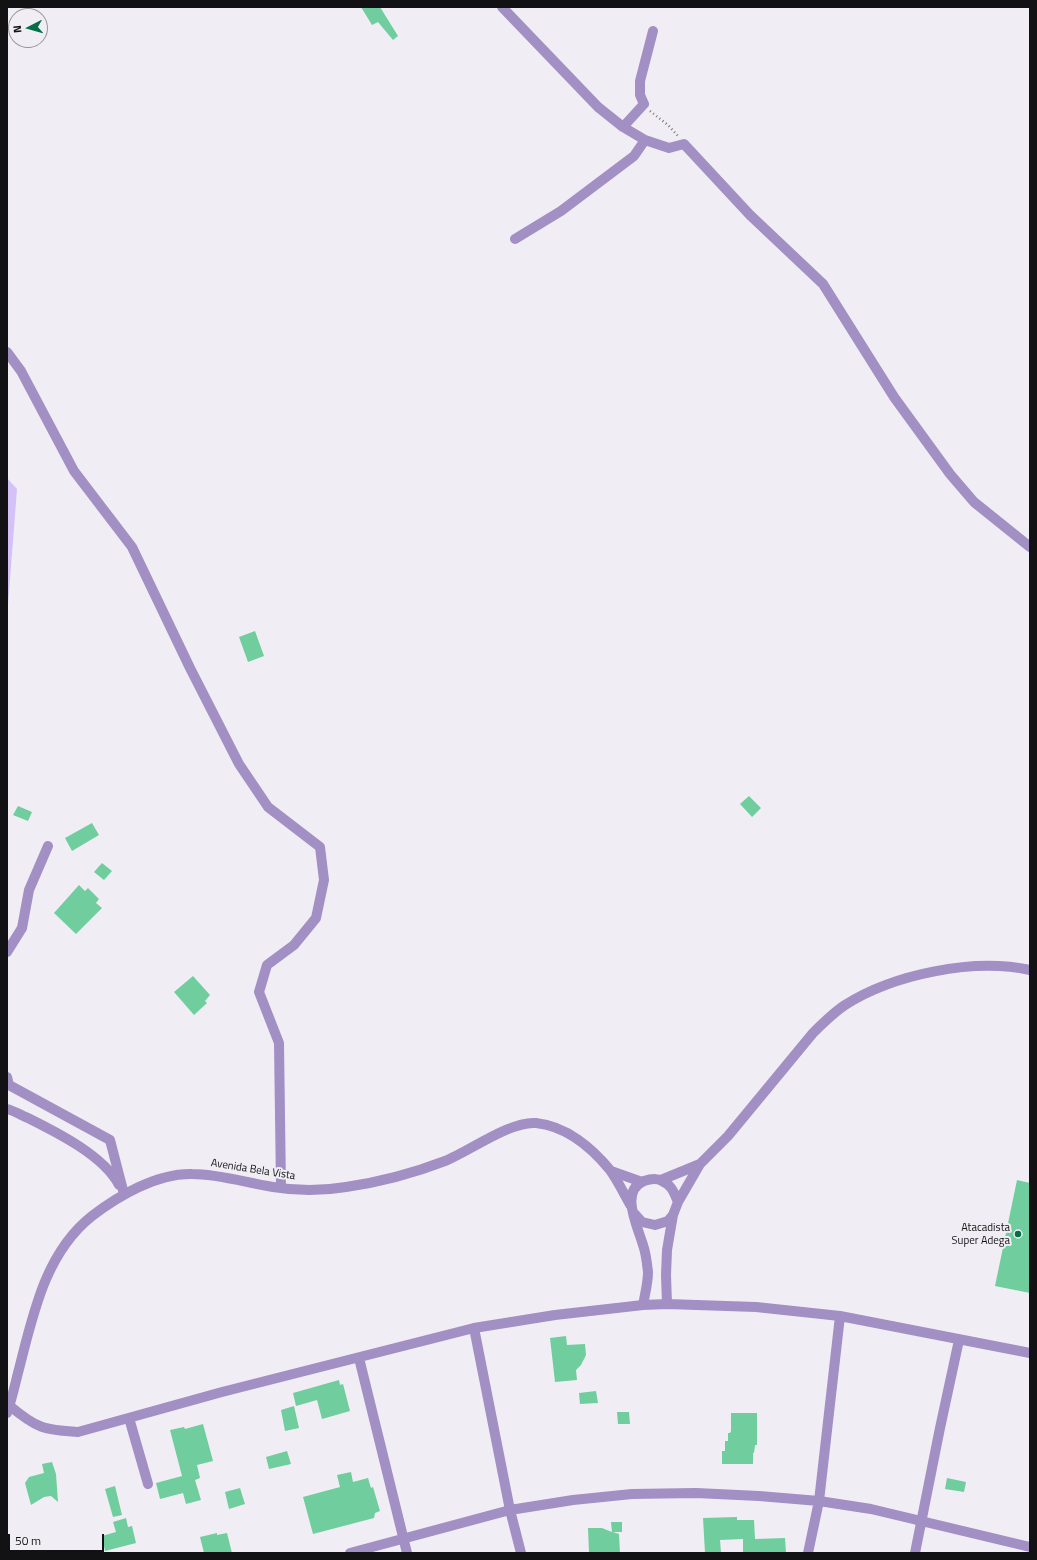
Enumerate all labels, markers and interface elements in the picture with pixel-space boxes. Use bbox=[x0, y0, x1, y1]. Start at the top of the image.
north arrow bbox=[8, 8, 48, 48]
text: N bbox=[9, 25, 25, 34]
street label: Avenida Bela Vista bbox=[210, 1157, 296, 1183]
place label: Atacadista Super Adega bbox=[952, 1221, 1010, 1247]
marker: Atacadista Super Adega bbox=[1013, 1229, 1023, 1239]
scale bar bbox=[10, 1526, 106, 1552]
text: 50 m bbox=[15, 1531, 41, 1550]

